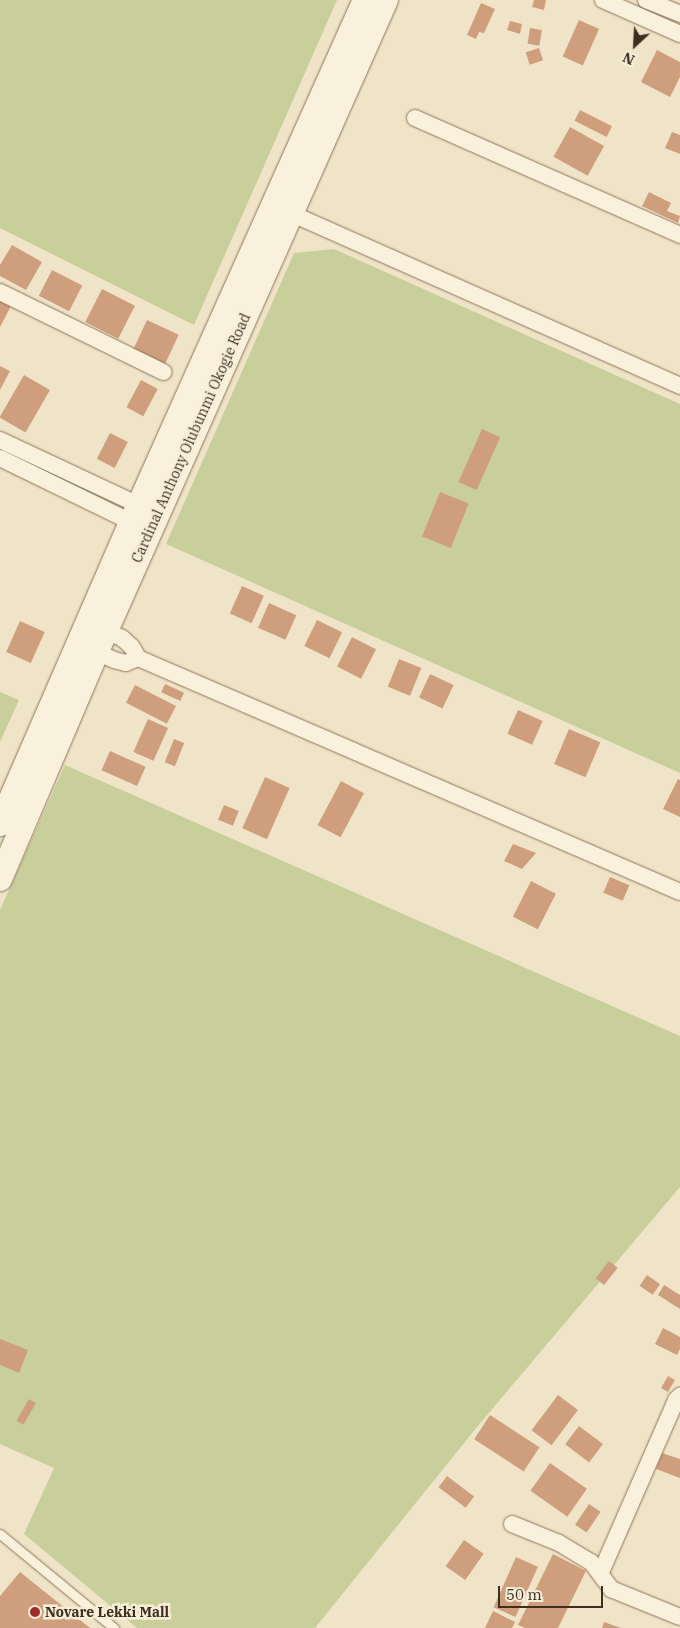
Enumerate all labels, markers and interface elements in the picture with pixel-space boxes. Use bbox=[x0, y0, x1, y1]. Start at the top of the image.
north arrow bbox=[610, 20, 660, 70]
text: N bbox=[620, 48, 637, 69]
street label: Cardinal Anthony Olubunmi Okogie Road bbox=[128, 311, 254, 565]
scale bar bbox=[500, 1576, 605, 1608]
text: 50 m bbox=[506, 1585, 542, 1604]
place label: Novare Lekki Mall bbox=[45, 1604, 169, 1620]
marker: Novare Lekki Mall bbox=[29, 1606, 41, 1618]

